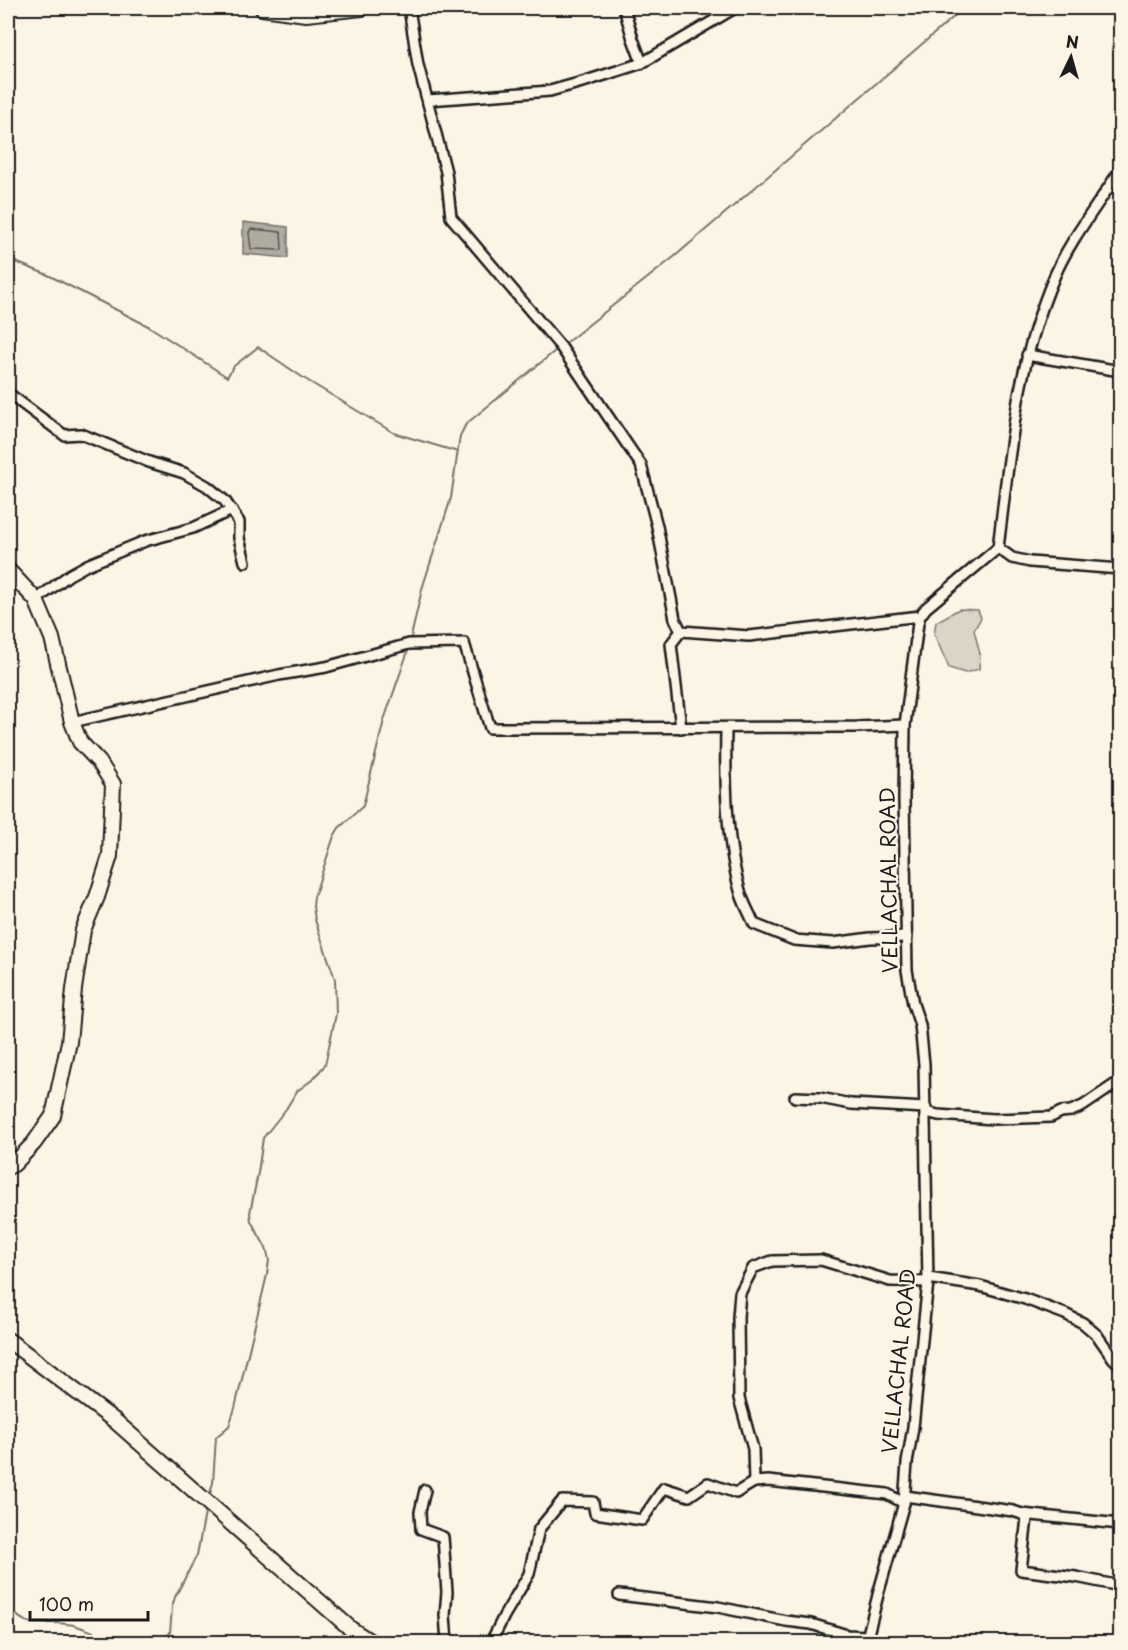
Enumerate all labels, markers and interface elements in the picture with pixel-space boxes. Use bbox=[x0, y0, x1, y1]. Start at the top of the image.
north arrow bbox=[1041, 27, 1101, 87]
text: N bbox=[1065, 29, 1080, 54]
street label: VELLACHAL ROAD bbox=[871, 787, 905, 973]
street label: VELLACHAL ROAD bbox=[873, 1267, 923, 1455]
scale bar bbox=[30, 1584, 148, 1622]
text: 100 m bbox=[39, 1590, 94, 1617]

